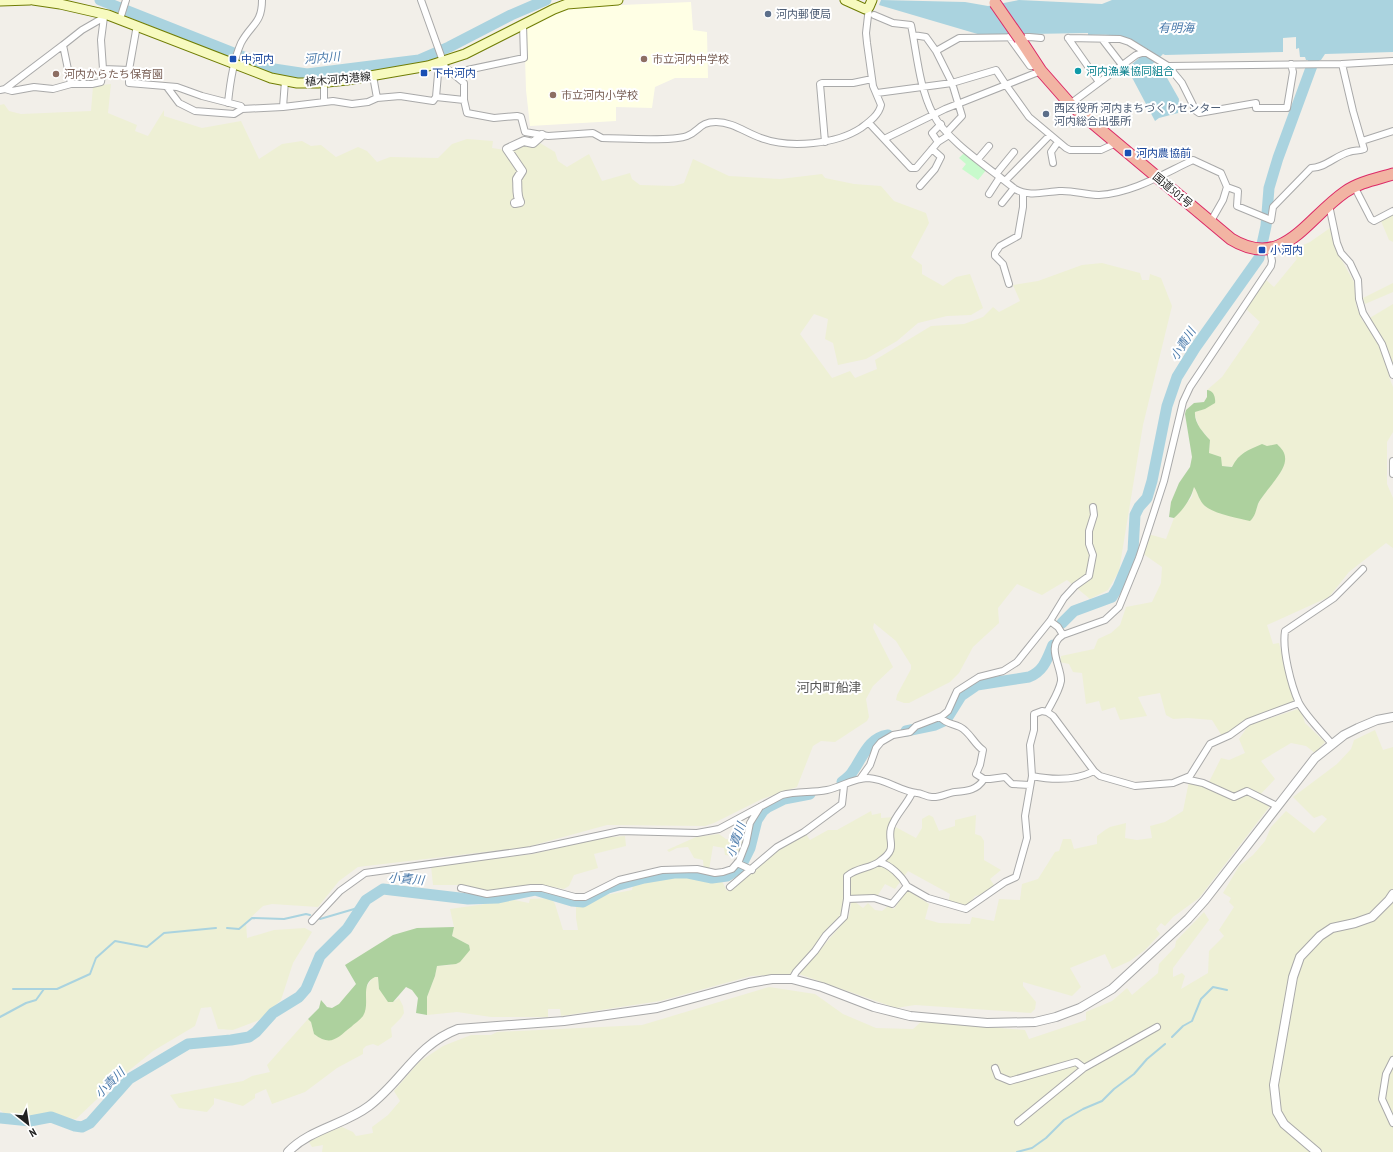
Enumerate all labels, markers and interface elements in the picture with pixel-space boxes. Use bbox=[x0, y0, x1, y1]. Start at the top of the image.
place label: 河内郵便局 bbox=[776, 7, 831, 21]
marker: 河内郵便局 bbox=[763, 9, 773, 19]
water label: 有明海 bbox=[1158, 20, 1196, 35]
water label: 河内川 bbox=[303, 48, 343, 67]
place label: 中河内 bbox=[241, 52, 274, 66]
place label: 市立河内中学校 bbox=[652, 52, 729, 66]
marker: 中河内 bbox=[228, 54, 238, 64]
marker: 市立河内中学校 bbox=[639, 54, 649, 64]
place label: 河内漁業協同組合 bbox=[1086, 64, 1174, 78]
place label: 下中河内 bbox=[432, 66, 476, 80]
marker: 河内漁業協同組合 bbox=[1073, 66, 1083, 76]
place label: 河内からたち保育園 bbox=[64, 67, 163, 81]
marker: 下中河内 bbox=[419, 68, 429, 78]
marker: 河内からたち保育園 bbox=[51, 69, 61, 79]
street label: 植木河内港線 bbox=[305, 69, 371, 89]
place label: 市立河内小学校 bbox=[561, 88, 638, 102]
marker: 市立河内小学校 bbox=[548, 90, 558, 100]
place label: 西区役所 河内まちづくりセンター 河内総合出張所 bbox=[1054, 101, 1221, 128]
marker: 西区役所 河内まちづくりセンター 河内総合出張所 bbox=[1041, 109, 1051, 119]
place label: 河内農協前 bbox=[1136, 146, 1191, 160]
marker: 河内農協前 bbox=[1123, 148, 1133, 158]
street label: 国道501号 bbox=[1150, 169, 1196, 211]
place label: 小河内 bbox=[1270, 243, 1303, 257]
marker: 小河内 bbox=[1257, 245, 1267, 255]
water label: 小責川 bbox=[1166, 323, 1200, 363]
district label: 河内町船津 bbox=[796, 679, 862, 696]
water label: 小責川 bbox=[723, 818, 749, 859]
water label: 小責川 bbox=[387, 869, 427, 888]
water label: 小責川 bbox=[92, 1063, 129, 1101]
north arrow bbox=[8, 1104, 48, 1144]
text: N bbox=[27, 1125, 39, 1140]

